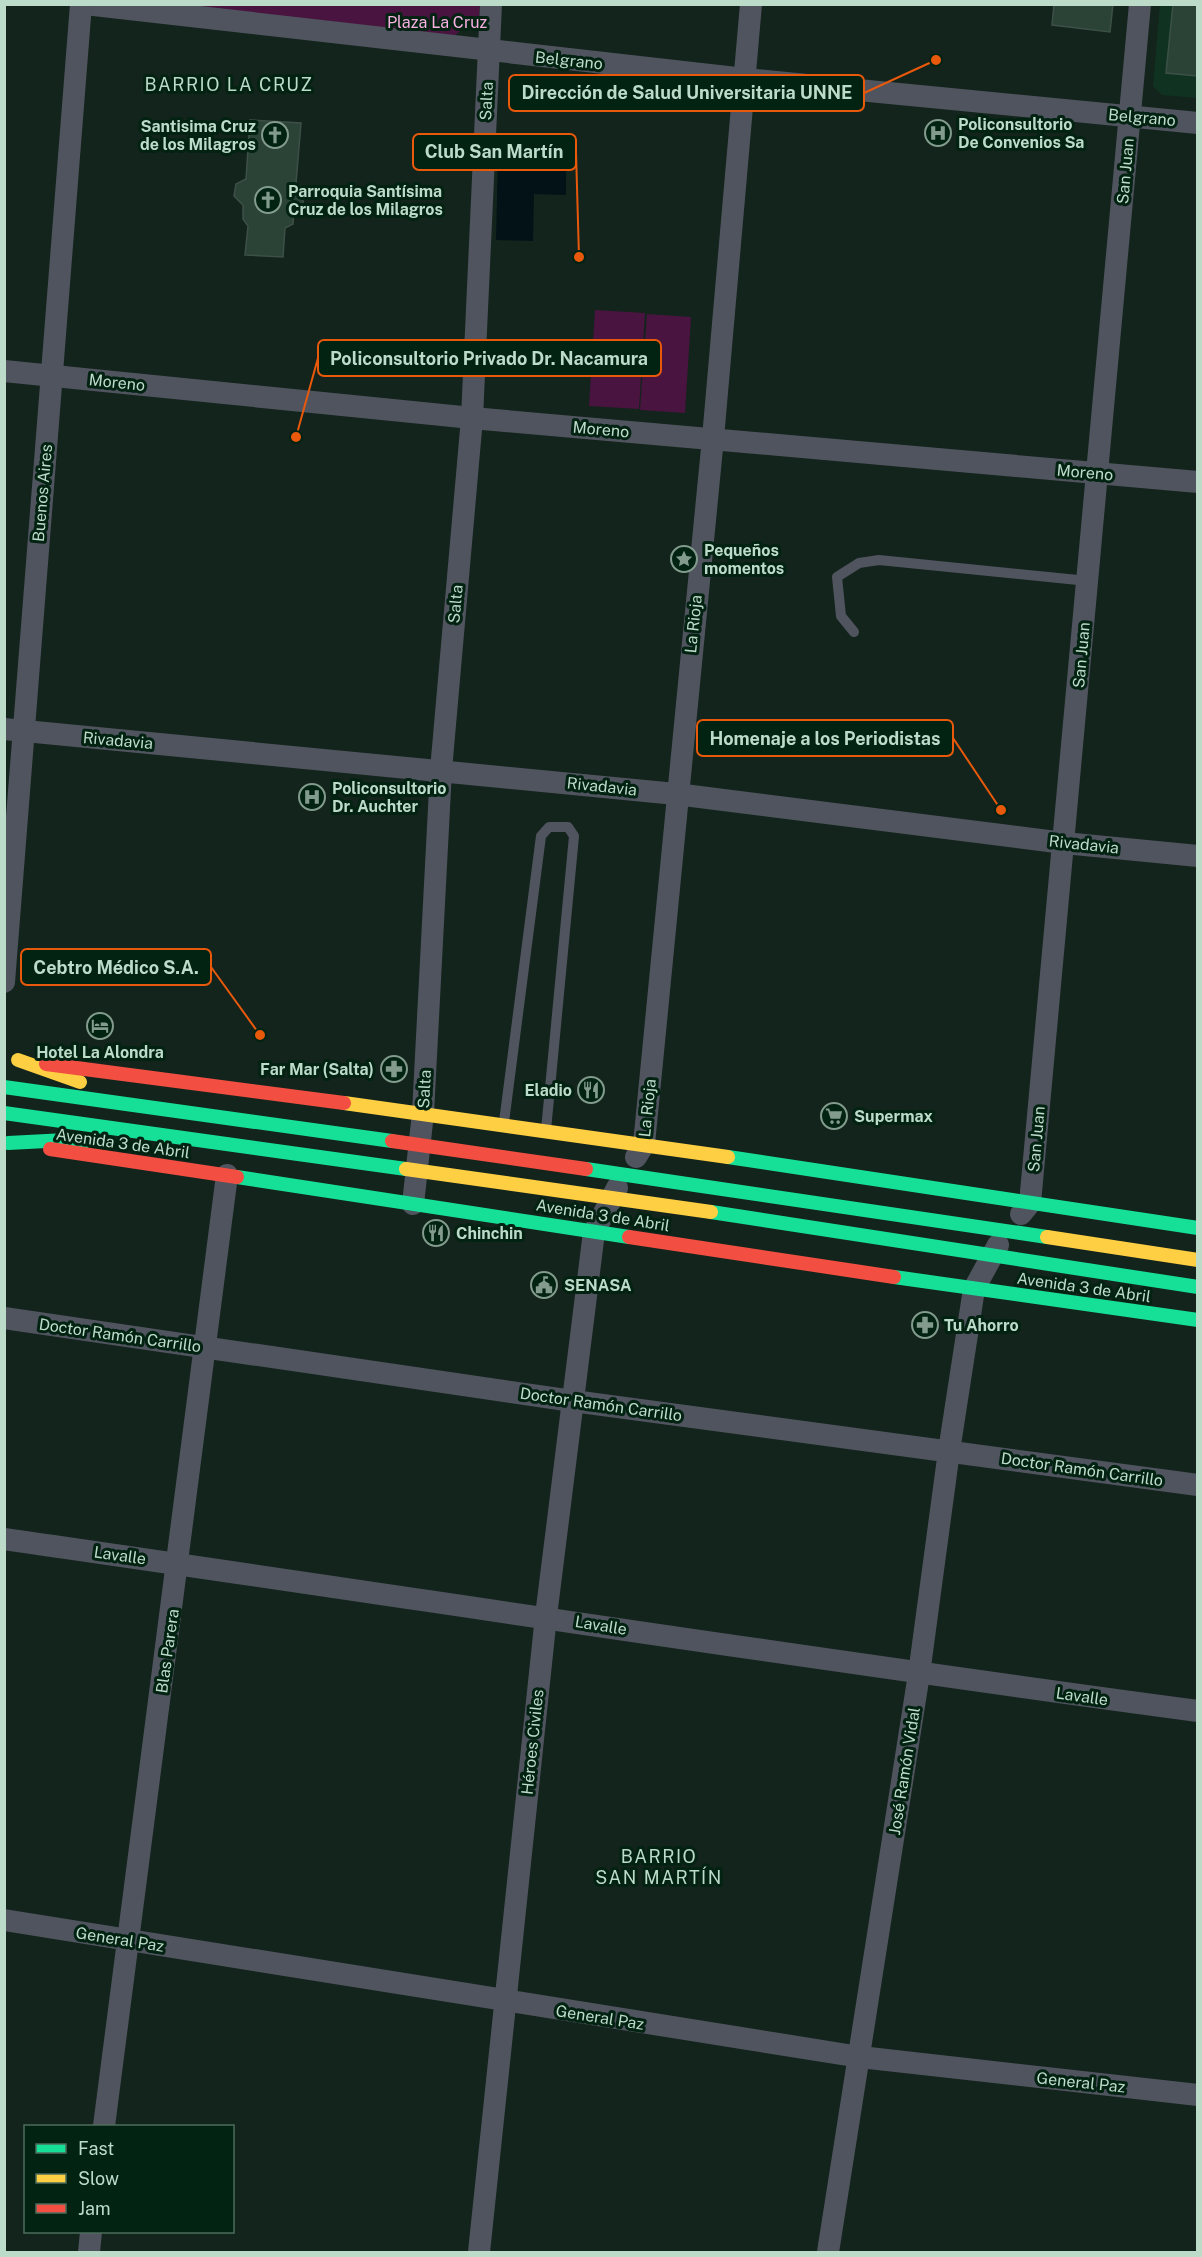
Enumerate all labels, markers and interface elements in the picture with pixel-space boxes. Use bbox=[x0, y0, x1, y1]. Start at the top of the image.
park label: Plaza La Cruz bbox=[387, 13, 487, 32]
street label: Belgrano bbox=[534, 47, 604, 73]
district label: BARRIO LA CRUZ bbox=[144, 74, 314, 95]
callout: Dirección de Salud Universitaria UNNE bbox=[509, 75, 864, 111]
street label: Salta bbox=[476, 81, 497, 121]
text: Dirección de Salud Universitaria UNNE bbox=[522, 82, 852, 103]
street label: Belgrano bbox=[1107, 105, 1177, 130]
place label: Policonsultorio De Convenios Sa bbox=[958, 115, 1084, 152]
place label: Santisima Cruz de los Milagros bbox=[140, 117, 256, 154]
hospital icon: Policonsultorio De Convenios Sa bbox=[923, 118, 953, 148]
church icon: Santisima Cruz de los Milagros bbox=[260, 120, 290, 150]
callout: Club San Martín bbox=[413, 134, 576, 170]
street label: San Juan bbox=[1113, 137, 1138, 205]
text: Club San Martín bbox=[425, 141, 563, 162]
place label: Parroquia Santísima Cruz de los Milagros bbox=[288, 182, 443, 219]
church icon: Parroquia Santísima Cruz de los Milagros bbox=[253, 185, 283, 215]
callout: Policonsultorio Privado Dr. Nacamura bbox=[318, 340, 661, 376]
text: Policonsultorio Privado Dr. Nacamura bbox=[330, 348, 648, 369]
street label: Moreno bbox=[88, 370, 146, 395]
street label: Moreno bbox=[572, 418, 630, 441]
street label: Buenos Aires bbox=[29, 443, 56, 543]
street label: Moreno bbox=[1056, 461, 1114, 484]
place label: Pequeños momentos bbox=[704, 541, 784, 578]
place icon: Pequeños momentos bbox=[669, 544, 699, 574]
street label: Salta bbox=[444, 584, 467, 624]
street label: La Rioja bbox=[681, 594, 706, 654]
street label: San Juan bbox=[1069, 621, 1094, 689]
callout: Homenaje a los Periodistas bbox=[697, 720, 953, 756]
street label: Rivadavia bbox=[82, 728, 154, 753]
text: Homenaje a los Periodistas bbox=[710, 728, 940, 749]
street label: Rivadavia bbox=[566, 773, 638, 800]
place label: Policonsultorio Dr. Auchter bbox=[332, 779, 447, 816]
hospital icon: Policonsultorio Dr. Auchter bbox=[297, 782, 327, 812]
street label: Rivadavia bbox=[1048, 831, 1120, 858]
callout: Cebtro Médico S.A. bbox=[21, 949, 211, 985]
text: Cebtro Médico S.A. bbox=[33, 957, 199, 978]
hotel icon: Hotel La Alondra bbox=[85, 1011, 115, 1041]
place label: Hotel La Alondra bbox=[36, 1043, 164, 1062]
pharmacy icon: Far Mar (Salta) bbox=[379, 1054, 409, 1084]
place label: Far Mar (Salta) bbox=[260, 1060, 374, 1079]
street label: Salta bbox=[414, 1069, 435, 1109]
restaurant icon: Eladio bbox=[576, 1075, 606, 1105]
street label: La Rioja bbox=[635, 1078, 660, 1138]
place label: Eladio bbox=[524, 1081, 572, 1100]
supermarket icon: Supermax bbox=[819, 1101, 849, 1131]
street label: San Juan bbox=[1024, 1105, 1049, 1173]
place label: Supermax bbox=[854, 1107, 933, 1126]
street label: Avenida 3 de Abril bbox=[55, 1125, 191, 1162]
street label: Avenida 3 de Abril bbox=[535, 1196, 671, 1235]
restaurant icon: Chinchin bbox=[421, 1218, 451, 1248]
place label: Chinchin bbox=[456, 1224, 523, 1243]
street label: Avenida 3 de Abril bbox=[1016, 1269, 1152, 1306]
public building icon: SENASA bbox=[529, 1270, 559, 1300]
place label: SENASA bbox=[564, 1276, 632, 1295]
pharmacy icon: Tu Ahorro bbox=[910, 1310, 940, 1340]
street label: Doctor Ramón Carrillo bbox=[38, 1315, 202, 1356]
place label: Tu Ahorro bbox=[944, 1316, 1019, 1335]
street label: Doctor Ramón Carrillo bbox=[519, 1384, 683, 1425]
street label: Doctor Ramón Carrillo bbox=[1000, 1449, 1164, 1490]
street label: Lavalle bbox=[93, 1542, 147, 1569]
street label: Blas Parera bbox=[152, 1608, 183, 1695]
street label: Lavalle bbox=[574, 1612, 628, 1639]
street label: Lavalle bbox=[1055, 1683, 1109, 1710]
street label: Héroes Civiles bbox=[518, 1688, 547, 1796]
street label: José Ramón Vidal bbox=[885, 1706, 924, 1836]
district label: BARRIO SAN MARTÍN bbox=[595, 1846, 723, 1888]
street label: General Paz bbox=[74, 1923, 166, 1956]
street label: General Paz bbox=[554, 2001, 646, 2034]
street label: General Paz bbox=[1036, 2068, 1127, 2097]
legend bbox=[24, 2125, 234, 2233]
text: Fast bbox=[78, 2138, 114, 2159]
text: Slow bbox=[78, 2168, 119, 2189]
text: Jam bbox=[78, 2198, 111, 2219]

